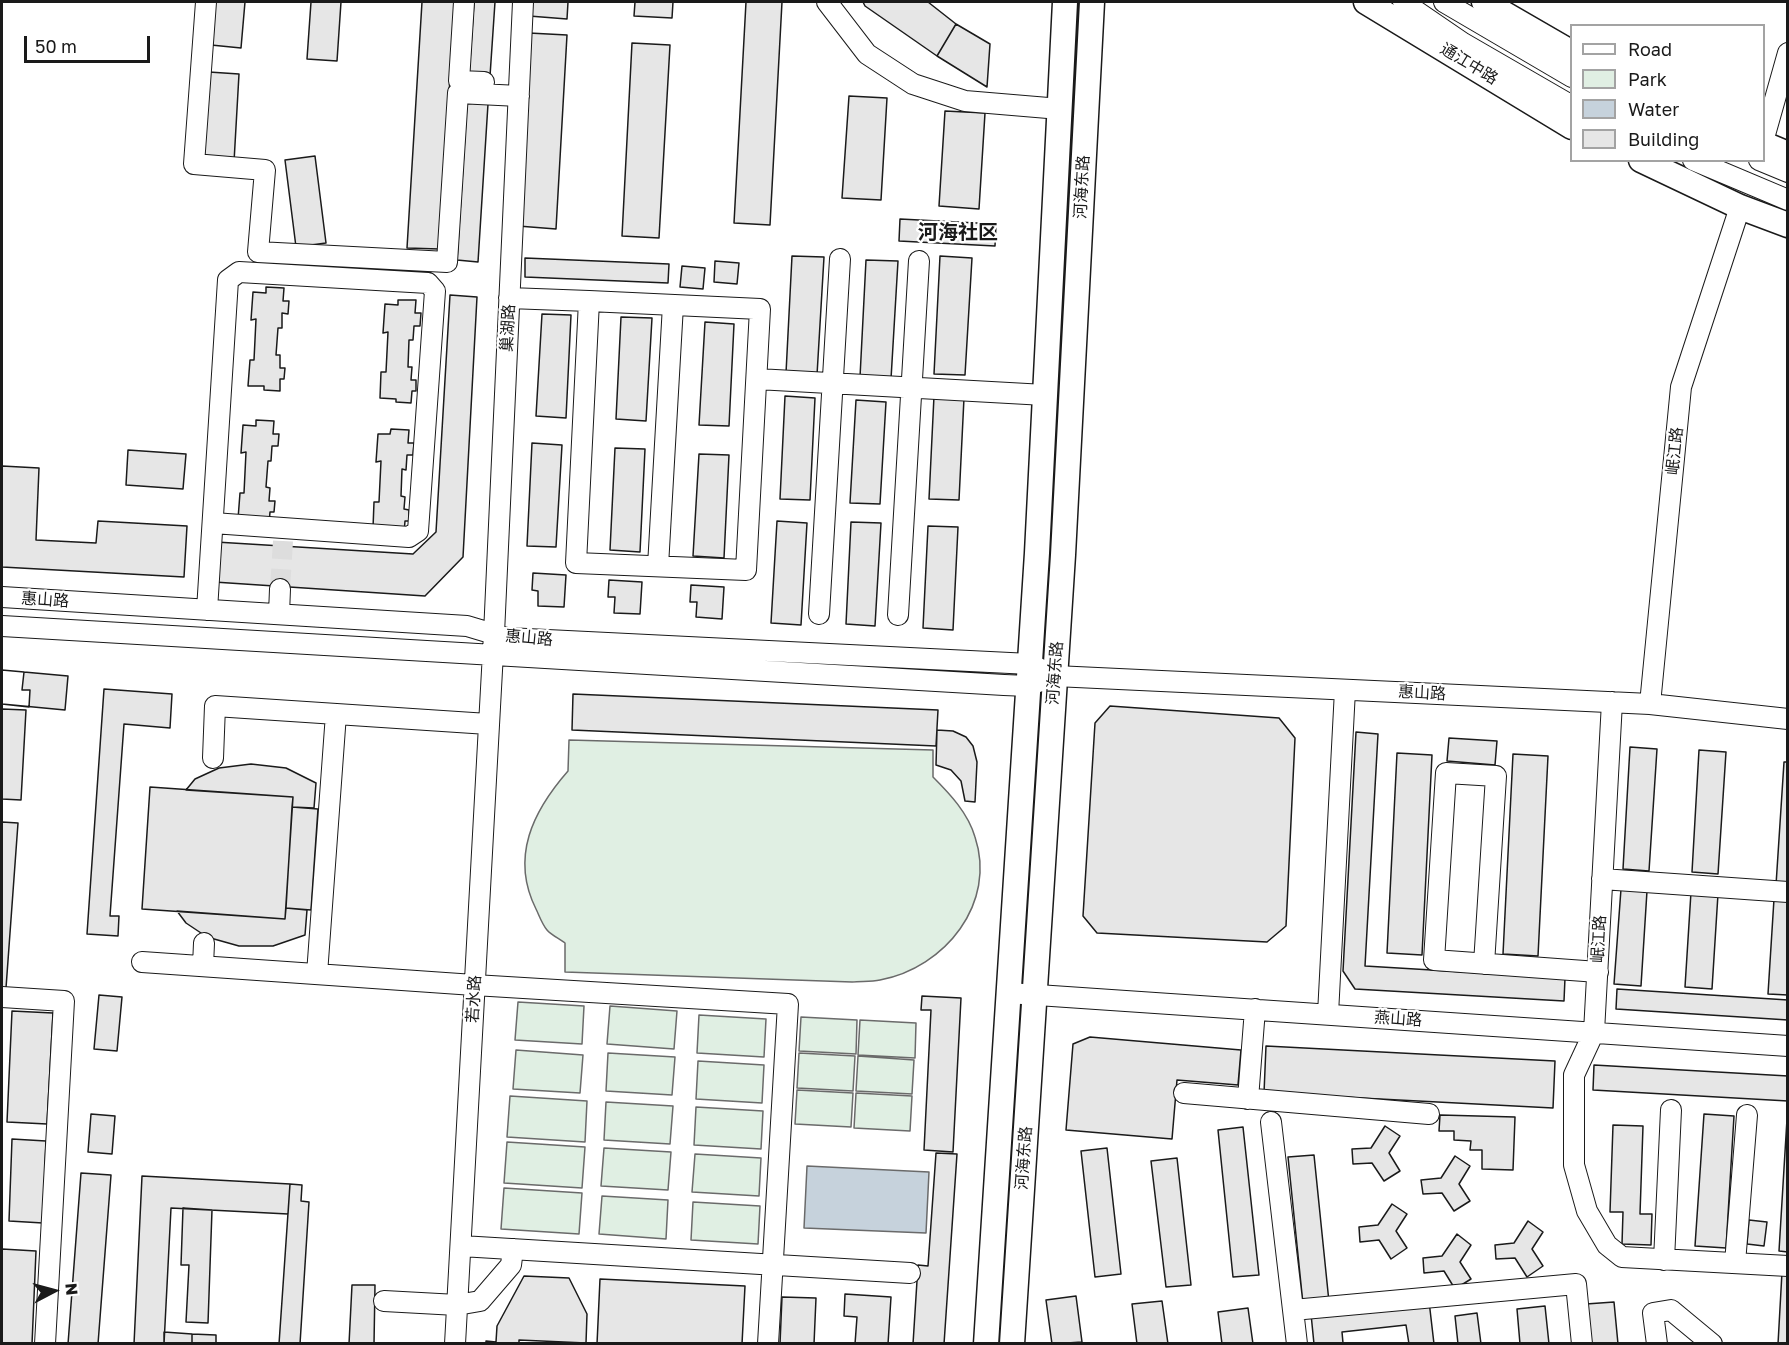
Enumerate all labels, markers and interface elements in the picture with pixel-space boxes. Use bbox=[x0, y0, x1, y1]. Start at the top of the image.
scale bar bbox=[27, 24, 153, 62]
legend bbox=[1570, 24, 1765, 162]
text: 50 m bbox=[35, 35, 77, 57]
text: Road bbox=[1628, 38, 1672, 60]
street label: 通江中路 bbox=[1437, 39, 1501, 89]
text: Park bbox=[1628, 68, 1667, 90]
text: Water bbox=[1628, 98, 1679, 120]
text: Building bbox=[1628, 128, 1699, 150]
street label: 河海东路 bbox=[1071, 155, 1093, 219]
district label: 河海社区 bbox=[918, 221, 998, 245]
street label: 巢湖路 bbox=[497, 304, 519, 352]
street label: 岷江路 bbox=[1663, 426, 1687, 476]
street label: 惠山路 bbox=[20, 589, 70, 611]
street label: 惠山路 bbox=[504, 626, 554, 650]
street label: 河海东路 bbox=[1043, 640, 1067, 706]
street label: 惠山路 bbox=[1398, 682, 1446, 704]
street label: 岷江路 bbox=[1588, 915, 1610, 963]
street label: 若水路 bbox=[463, 975, 485, 1023]
street label: 燕山路 bbox=[1373, 1008, 1423, 1030]
street label: 河海东路 bbox=[1012, 1125, 1036, 1191]
north arrow bbox=[24, 1261, 84, 1321]
text: N bbox=[61, 1282, 82, 1296]

